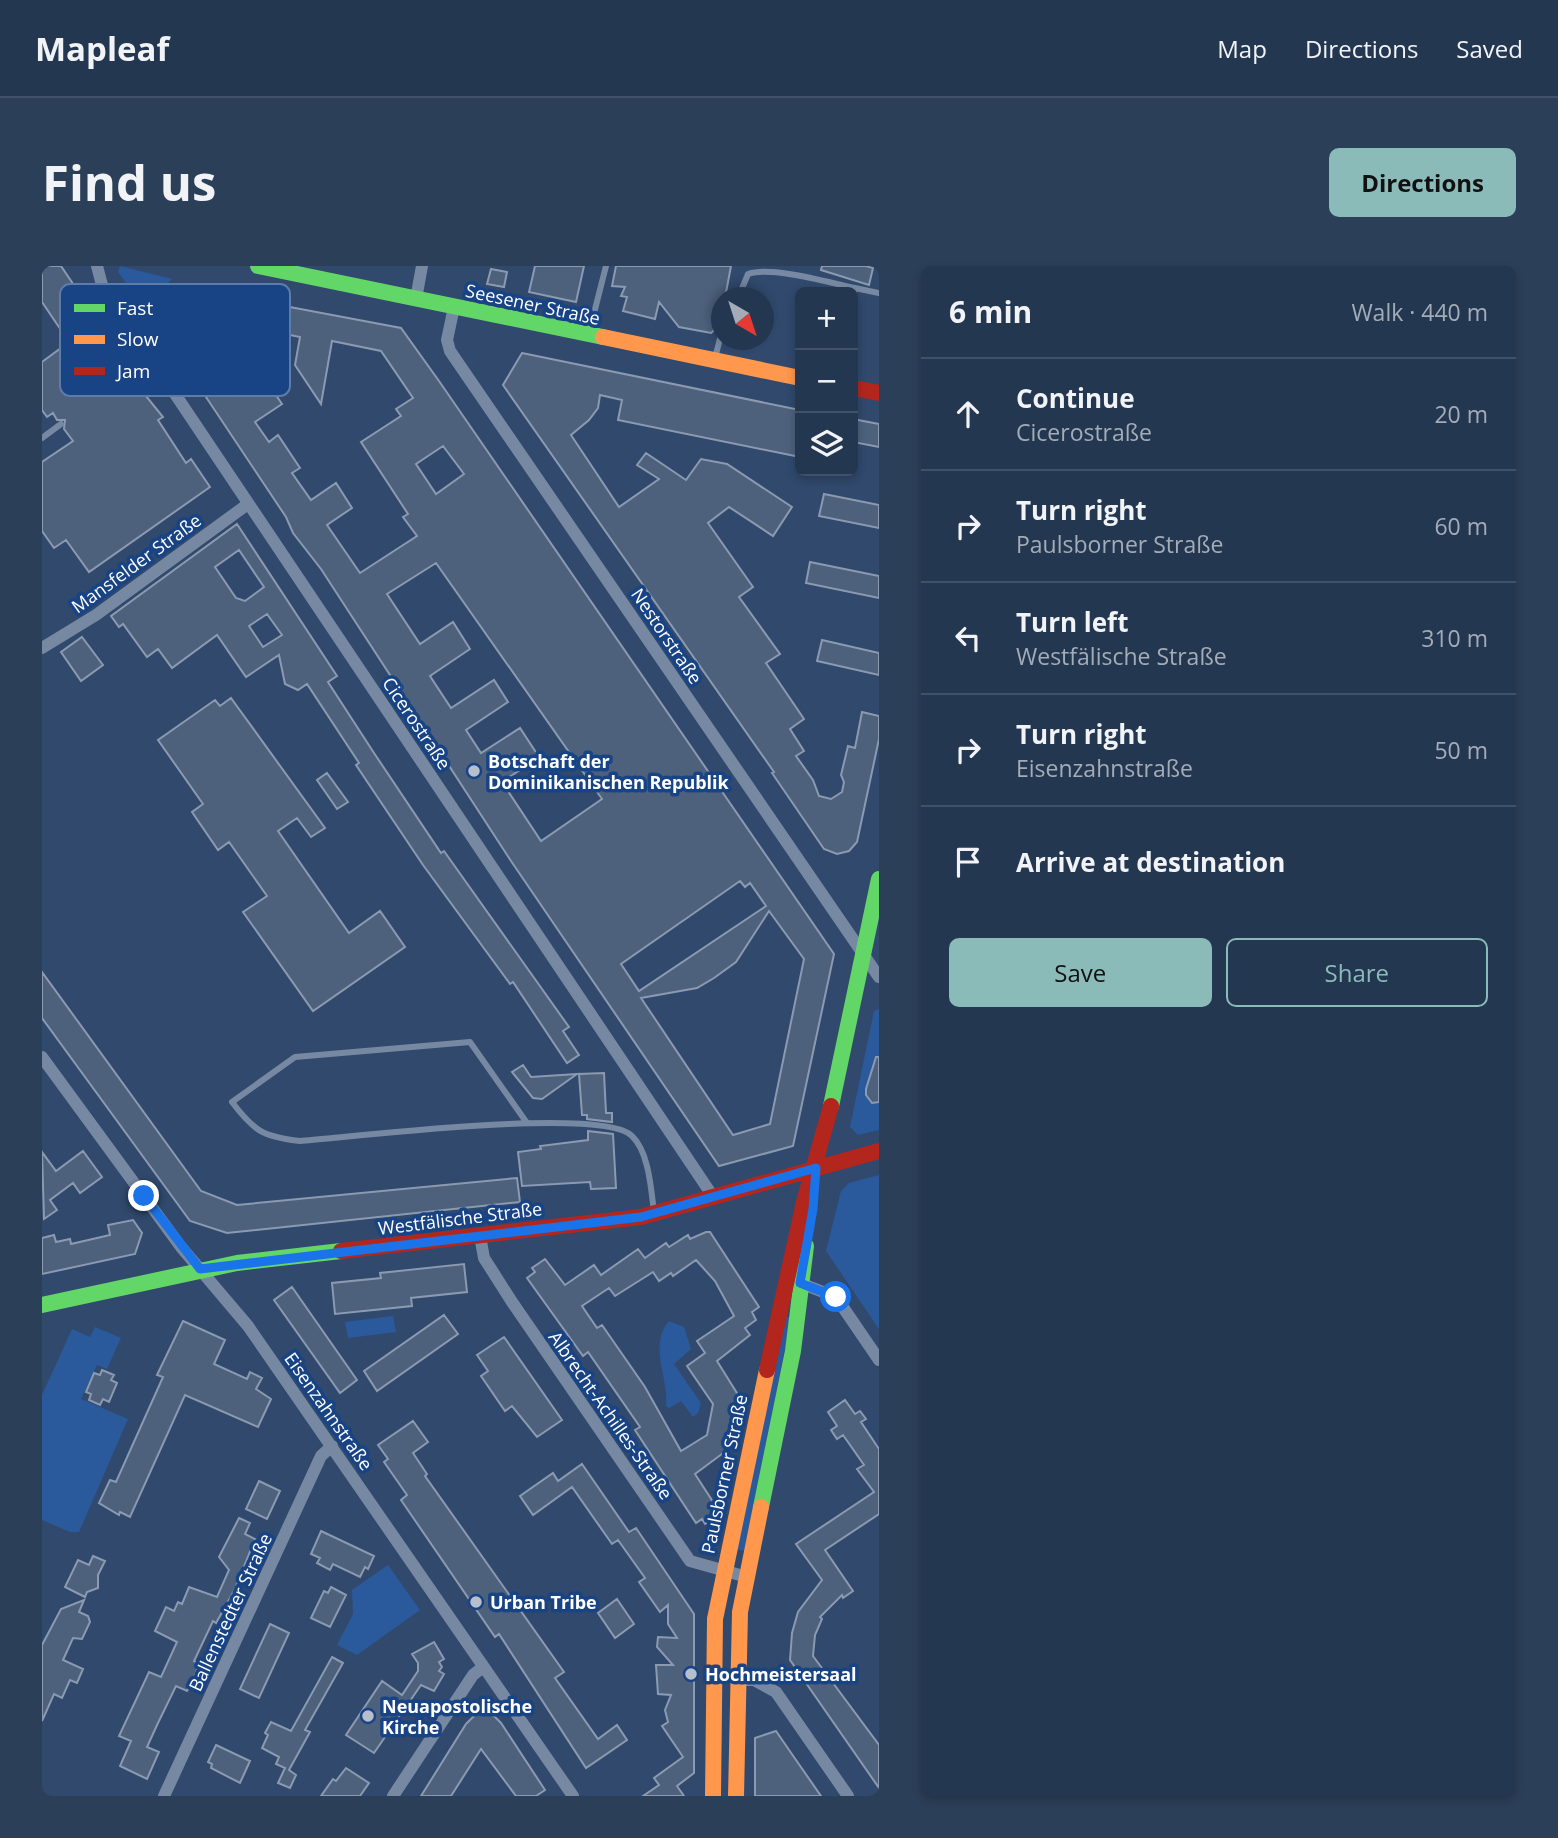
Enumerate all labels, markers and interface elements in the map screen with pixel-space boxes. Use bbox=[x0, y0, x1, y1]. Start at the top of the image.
text: Mapleaf bbox=[35, 26, 169, 71]
text: Map bbox=[1217, 32, 1267, 65]
text: Directions bbox=[1305, 32, 1418, 65]
text: Saved bbox=[1456, 32, 1523, 65]
button: Directions bbox=[1329, 148, 1516, 217]
text: Find us bbox=[42, 149, 216, 215]
street label: Seesener Straße bbox=[464, 278, 602, 330]
legend bbox=[60, 284, 290, 396]
north arrow bbox=[711, 287, 774, 350]
map controls bbox=[795, 287, 858, 476]
button: + bbox=[795, 287, 858, 350]
text: 6 min bbox=[949, 291, 1032, 332]
text: Fast bbox=[117, 295, 153, 321]
text: Walk · 440 m bbox=[1351, 296, 1488, 328]
text: Slow bbox=[117, 326, 159, 352]
button: − bbox=[795, 350, 858, 413]
text: Jam bbox=[115, 358, 150, 384]
text: Continue bbox=[1016, 380, 1135, 416]
icon: ahead bbox=[949, 395, 987, 433]
text: 20 m bbox=[1434, 398, 1488, 430]
button: layers bbox=[795, 413, 858, 476]
text: Cicerostraße bbox=[1016, 416, 1152, 448]
text: Turn right bbox=[1016, 492, 1147, 528]
icon: right bbox=[949, 507, 987, 545]
street label: Mansfelder Straße bbox=[66, 508, 206, 618]
text: 60 m bbox=[1434, 510, 1488, 542]
text: Paulsborner Straße bbox=[1016, 528, 1223, 560]
street label: Nestorstraße bbox=[626, 583, 708, 689]
text: Turn left bbox=[1016, 604, 1128, 640]
icon: left bbox=[949, 619, 987, 657]
text: 310 m bbox=[1421, 622, 1488, 654]
text: Westfälische Straße bbox=[1016, 640, 1227, 672]
street label: Cicerostraße bbox=[377, 672, 457, 774]
text: Turn right bbox=[1016, 716, 1147, 752]
icon: right bbox=[949, 731, 987, 769]
text: 50 m bbox=[1434, 734, 1488, 766]
place label: Botschaft der Dominikanischen Republik bbox=[488, 749, 730, 794]
text: Eisenzahnstraße bbox=[1016, 752, 1193, 784]
marker: Botschaft der Dominikanischen Republik bbox=[466, 763, 482, 779]
icon: arrive bbox=[949, 843, 987, 881]
text: Arrive at destination bbox=[1016, 844, 1285, 880]
button: Save bbox=[949, 938, 1212, 1007]
button: Share bbox=[1226, 938, 1488, 1007]
route end bbox=[128, 1180, 159, 1211]
street label: Westfälische Straße bbox=[377, 1196, 543, 1240]
route start bbox=[820, 1281, 851, 1312]
street label: Albrecht-Achilles-Straße bbox=[544, 1326, 678, 1504]
street label: Eisenzahnstraße bbox=[279, 1347, 379, 1475]
street label: Paulsborner Straße bbox=[695, 1392, 753, 1556]
street label: Ballenstedter Straße bbox=[183, 1529, 277, 1695]
place label: Urban Tribe bbox=[490, 1590, 597, 1614]
marker: Urban Tribe bbox=[468, 1594, 484, 1610]
place label: Hochmeistersaal bbox=[705, 1662, 857, 1686]
marker: Hochmeistersaal bbox=[683, 1666, 699, 1682]
place label: Neuapostolische Kirche bbox=[382, 1694, 532, 1739]
marker: Neuapostolische Kirche bbox=[360, 1708, 376, 1724]

